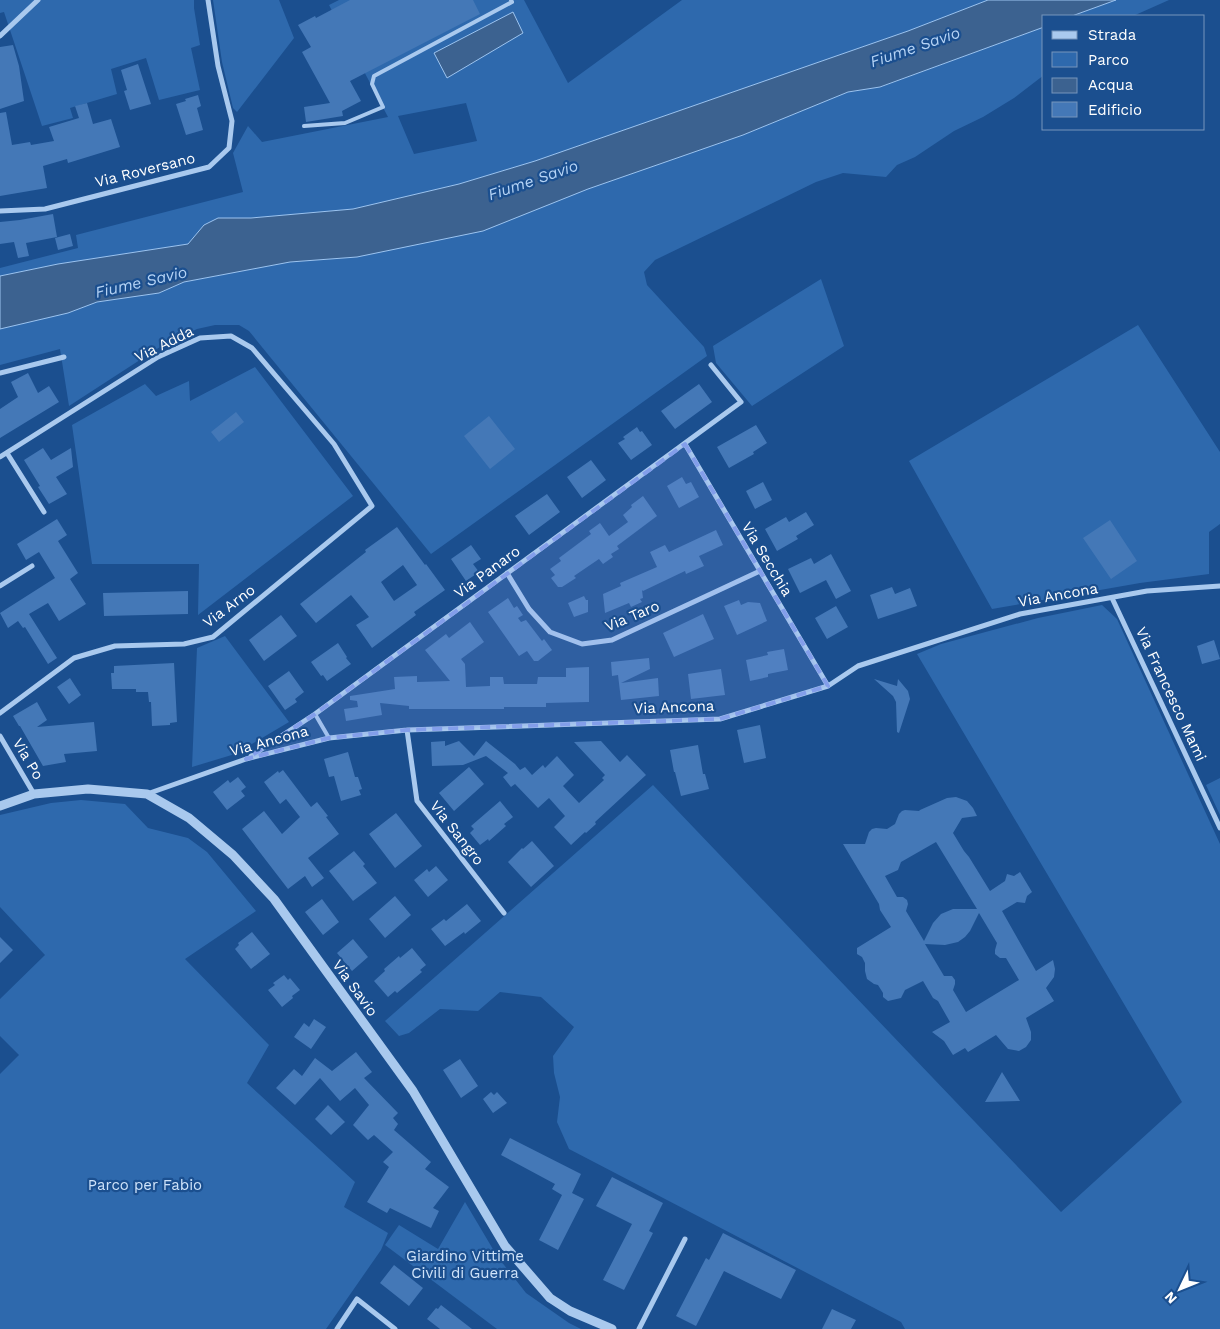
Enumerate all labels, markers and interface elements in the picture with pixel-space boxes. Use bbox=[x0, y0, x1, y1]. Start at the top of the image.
legend bbox=[1042, 15, 1205, 130]
water label: Fiume Savio bbox=[867, 23, 963, 71]
text: Strada bbox=[1088, 26, 1137, 44]
text: Parco bbox=[1088, 51, 1129, 69]
text: Acqua bbox=[1088, 76, 1134, 94]
text: Edificio bbox=[1088, 101, 1142, 119]
street label: Via Roversano bbox=[93, 149, 197, 191]
water label: Fiume Savio bbox=[485, 156, 581, 204]
water label: Fiume Savio bbox=[93, 262, 189, 302]
street label: Via Adda bbox=[132, 322, 197, 366]
street label: Via Secchia bbox=[738, 518, 797, 600]
street label: Via Panaro bbox=[450, 542, 524, 602]
street label: Via Ancona bbox=[1017, 579, 1100, 611]
street label: Via Arno bbox=[199, 581, 259, 631]
street label: Via Taro bbox=[602, 596, 662, 636]
street label: Via Francesco Mami bbox=[1132, 624, 1210, 764]
street label: Via Ancona bbox=[633, 697, 715, 717]
street label: Via Ancona bbox=[228, 722, 311, 760]
street label: Via Po bbox=[9, 735, 47, 783]
street label: Via Sangro bbox=[426, 797, 488, 869]
street label: Via Savio bbox=[328, 956, 382, 1020]
park label: Parco per Fabio bbox=[88, 1176, 202, 1194]
park label: Giardino Vittime Civili di Guerra bbox=[406, 1247, 524, 1282]
north arrow bbox=[1155, 1264, 1205, 1314]
text: N bbox=[1161, 1289, 1180, 1307]

